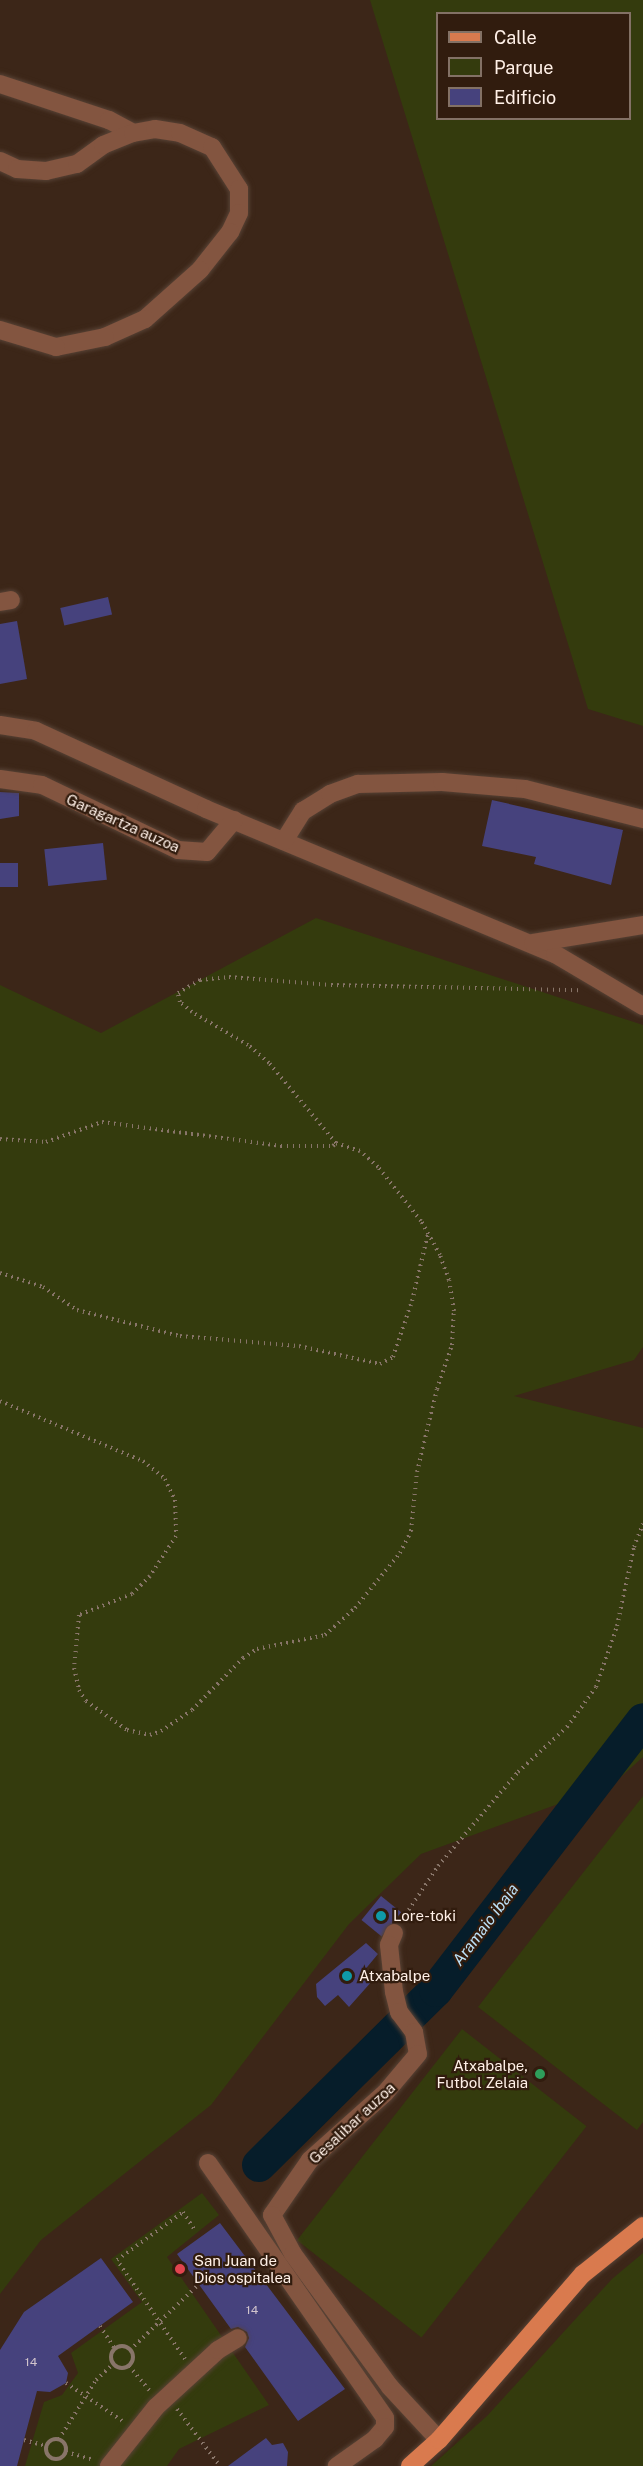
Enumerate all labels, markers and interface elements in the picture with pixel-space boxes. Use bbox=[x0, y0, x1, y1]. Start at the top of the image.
legend bbox=[436, 12, 631, 120]
text: Calle bbox=[494, 27, 537, 48]
text: Parque bbox=[494, 57, 554, 78]
text: Edificio bbox=[494, 87, 556, 108]
street label: Garagartza auzoa bbox=[64, 790, 182, 856]
water label: Aramaio ibaia bbox=[449, 1880, 523, 1970]
place label: Lore-toki bbox=[393, 1907, 456, 1925]
marker: Lore-toki bbox=[374, 1909, 388, 1923]
place label: Atxabalpe bbox=[359, 1967, 430, 1985]
marker: Atxabalpe bbox=[340, 1969, 354, 1983]
place label: Atxabalpe, Futbol Zelaia bbox=[436, 2056, 528, 2091]
marker: Atxabalpe, Futbol Zelaia bbox=[533, 2067, 547, 2081]
street label: Gesalibar auzoa bbox=[305, 2079, 399, 2167]
place label: San Juan de Dios ospitalea bbox=[194, 2251, 291, 2286]
marker: San Juan de Dios ospitalea bbox=[171, 2260, 189, 2278]
house number: 14 bbox=[246, 2304, 258, 2318]
house number: 14 bbox=[25, 2356, 37, 2370]

